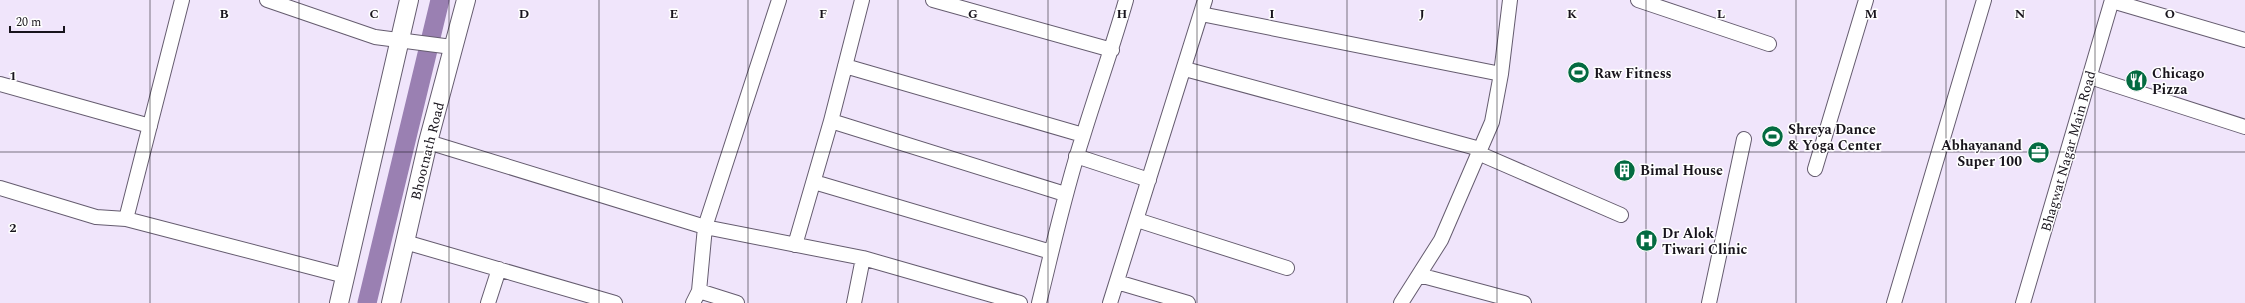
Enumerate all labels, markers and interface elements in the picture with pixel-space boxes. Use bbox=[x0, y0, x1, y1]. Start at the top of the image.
text: B bbox=[219, 4, 229, 24]
text: C bbox=[369, 4, 379, 24]
text: D bbox=[519, 4, 529, 24]
text: E bbox=[670, 4, 679, 24]
text: F bbox=[819, 4, 827, 24]
text: G bbox=[968, 4, 978, 24]
text: H bbox=[1117, 4, 1128, 24]
text: I bbox=[1269, 4, 1275, 24]
text: J bbox=[1419, 4, 1425, 24]
text: K bbox=[1567, 4, 1577, 24]
text: L bbox=[1717, 4, 1725, 24]
text: M bbox=[1865, 4, 1878, 24]
text: N bbox=[2015, 4, 2026, 24]
text: O bbox=[2165, 4, 2175, 24]
scale bar bbox=[10, 8, 64, 34]
text: 20 m bbox=[16, 13, 41, 32]
sports icon: Raw Fitness bbox=[1566, 60, 1592, 86]
place label: Raw Fitness bbox=[1594, 63, 1672, 84]
place label: Chicago Pizza bbox=[2152, 63, 2205, 100]
text: 1 bbox=[9, 66, 17, 86]
street label: Bhagwat Nagar Main Road bbox=[2035, 68, 2102, 234]
restaurant icon: Chicago Pizza bbox=[2124, 68, 2150, 94]
street label: Bhootnath Road bbox=[405, 100, 450, 202]
place label: Shreya Dance & Yoga Center bbox=[1788, 119, 1882, 156]
sports icon: Shreya Dance & Yoga Center bbox=[1759, 124, 1785, 150]
place label: Abhayanand Super 100 bbox=[1941, 135, 2022, 172]
office icon: Abhayanand Super 100 bbox=[2025, 140, 2051, 166]
building icon: Bimal House bbox=[1611, 157, 1637, 183]
place label: Bimal House bbox=[1640, 160, 1723, 181]
text: 2 bbox=[9, 218, 17, 238]
place label: Dr Alok Tiwari Clinic bbox=[1662, 223, 1748, 260]
hospital icon: Dr Alok Tiwari Clinic bbox=[1633, 228, 1659, 254]

